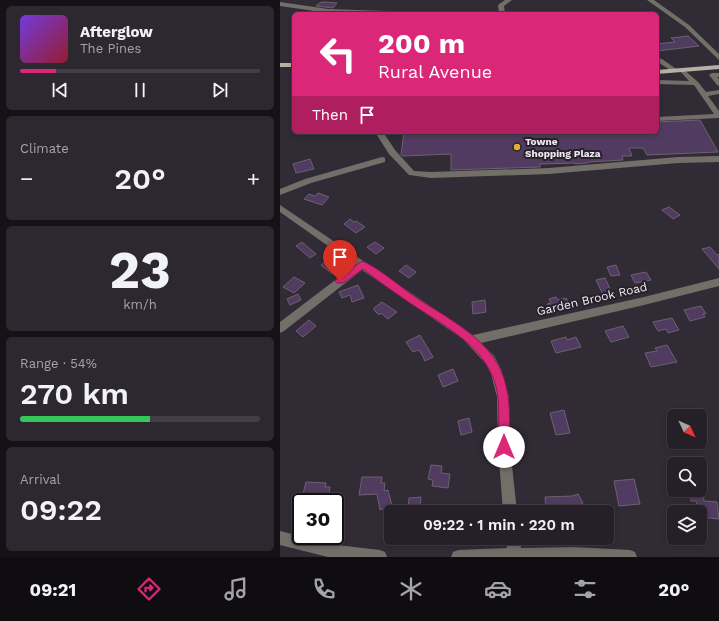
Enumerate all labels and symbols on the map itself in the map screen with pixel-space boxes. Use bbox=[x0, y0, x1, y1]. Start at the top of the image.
place label: Towne Shopping Plaza bbox=[525, 136, 601, 159]
marker: Towne Shopping Plaza bbox=[512, 142, 522, 152]
pin bbox=[323, 240, 357, 281]
street label: Garden Brook Road bbox=[535, 279, 649, 319]
north arrow bbox=[667, 409, 707, 449]
position arrow bbox=[483, 426, 525, 468]
speed limit sign: 30 bbox=[292, 493, 344, 545]

